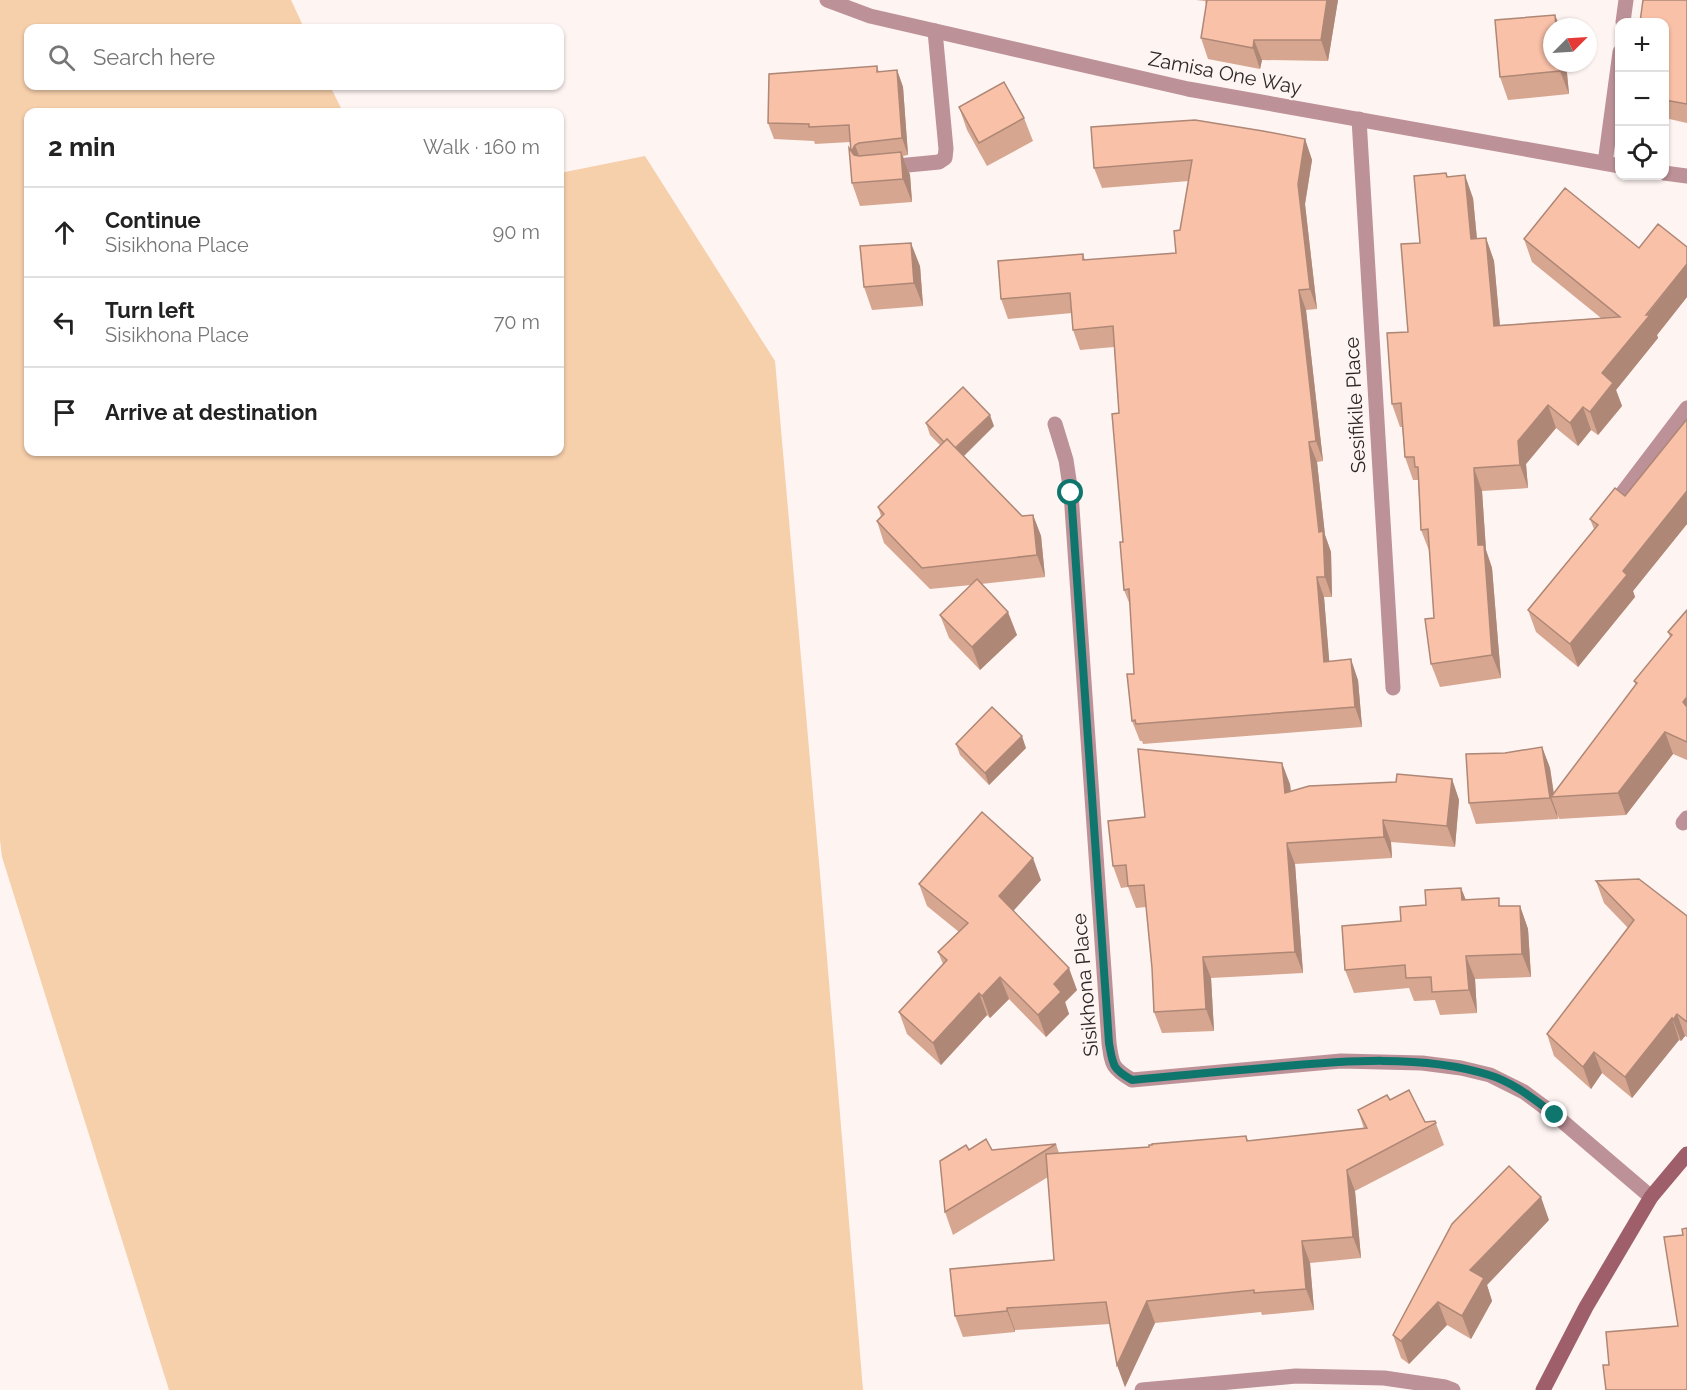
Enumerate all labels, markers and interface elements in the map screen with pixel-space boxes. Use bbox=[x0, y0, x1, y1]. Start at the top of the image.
north arrow bbox=[1543, 18, 1597, 72]
map controls bbox=[1615, 18, 1669, 180]
button: + bbox=[1615, 18, 1669, 72]
search box bbox=[24, 24, 564, 90]
icon: search bbox=[45, 41, 78, 74]
text: Search here bbox=[93, 44, 215, 70]
street label: Zamisa One Way bbox=[1146, 46, 1304, 100]
button: − bbox=[1615, 72, 1669, 126]
button: locate bbox=[1615, 126, 1669, 180]
text: 2 min bbox=[48, 132, 115, 162]
text: Walk · 160 m bbox=[423, 135, 540, 159]
text: Continue bbox=[105, 207, 201, 233]
icon: ahead bbox=[48, 216, 81, 249]
text: 90 m bbox=[493, 220, 540, 244]
text: Sisikhona Place bbox=[105, 233, 249, 257]
text: Turn left bbox=[105, 297, 195, 323]
icon: left bbox=[48, 306, 81, 339]
text: 70 m bbox=[494, 310, 540, 334]
text: Sisikhona Place bbox=[105, 323, 249, 347]
street label: Sesifikile Place bbox=[1339, 336, 1371, 474]
icon: arrive bbox=[48, 396, 81, 429]
text: Arrive at destination bbox=[105, 399, 318, 425]
route start bbox=[1057, 479, 1083, 505]
street label: Sisikhona Place bbox=[1067, 912, 1103, 1058]
route end bbox=[1541, 1101, 1567, 1127]

